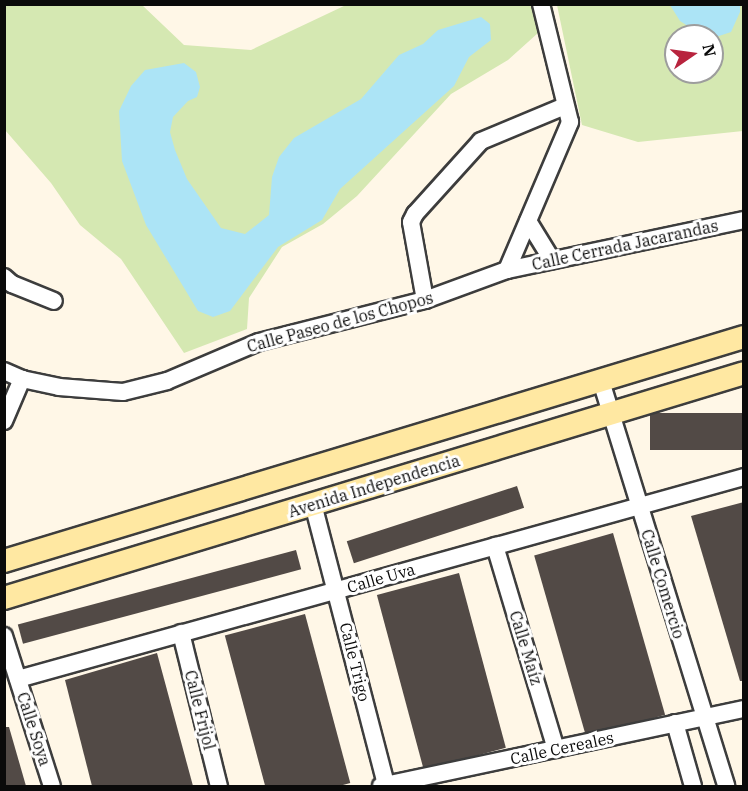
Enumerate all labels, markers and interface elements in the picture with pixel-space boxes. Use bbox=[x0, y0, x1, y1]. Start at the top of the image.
north arrow bbox=[664, 24, 724, 84]
text: N bbox=[698, 42, 721, 59]
street label: Calle Cerrada Jacarandas bbox=[530, 216, 720, 274]
street label: Calle Paseo de los Chopos bbox=[245, 288, 435, 356]
street label: Avenida Independencia bbox=[286, 451, 462, 521]
street label: Calle Comercio bbox=[637, 527, 689, 641]
street label: Calle Uva bbox=[345, 559, 417, 597]
street label: Calle Maíz bbox=[506, 609, 546, 687]
street label: Calle Trigo bbox=[336, 620, 374, 704]
street label: Calle Frijol bbox=[181, 668, 219, 752]
street label: Calle Soya bbox=[13, 690, 55, 768]
street label: Calle Cereales bbox=[508, 728, 616, 768]

